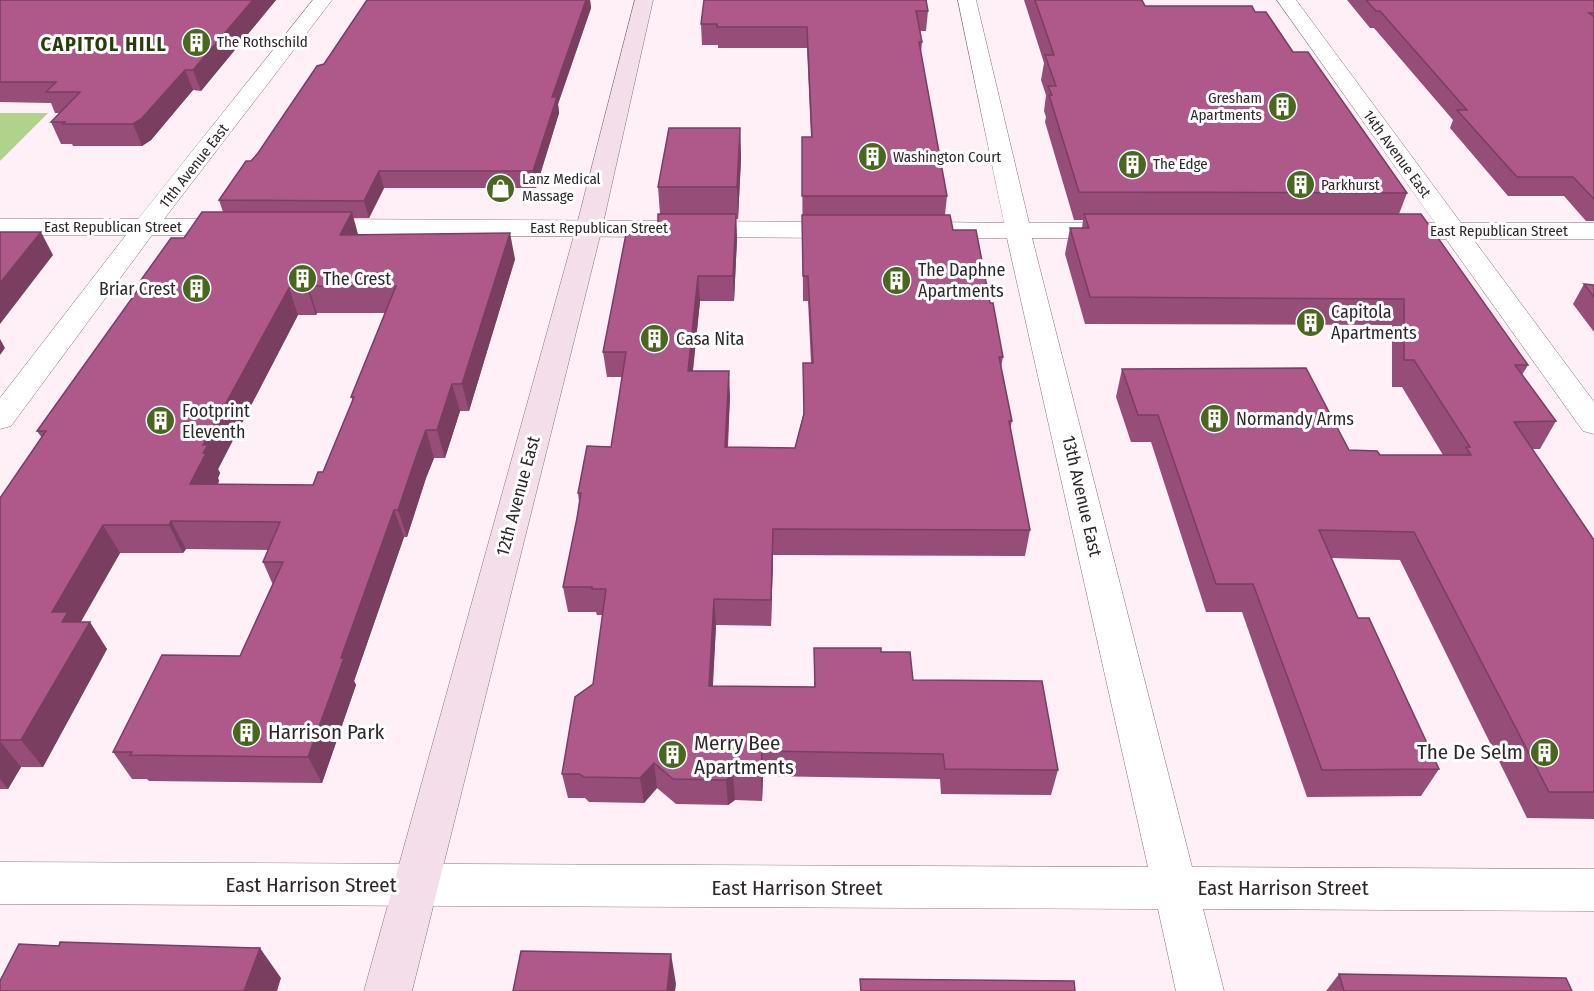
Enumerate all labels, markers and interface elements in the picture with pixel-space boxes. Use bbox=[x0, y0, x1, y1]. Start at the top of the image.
building icon: The Rothschild bbox=[180, 26, 212, 58]
district label: CAPITOL HILL bbox=[41, 32, 167, 56]
place label: The Rothschild bbox=[217, 33, 308, 51]
place label: Gresham Apartments bbox=[1191, 89, 1262, 124]
building icon: Gresham Apartments bbox=[1267, 91, 1299, 123]
street label: 14th Avenue East bbox=[1359, 107, 1435, 201]
street label: 11th Avenue East bbox=[156, 120, 232, 212]
building icon: Washington Court bbox=[856, 141, 888, 173]
place label: Washington Court bbox=[893, 148, 1001, 166]
building icon: The Edge bbox=[1116, 148, 1148, 180]
place label: The Edge bbox=[1153, 155, 1208, 173]
building icon: Parkhurst bbox=[1284, 169, 1316, 201]
place label: Lanz Medical Massage bbox=[522, 170, 601, 205]
shop icon: Lanz Medical Massage bbox=[485, 172, 517, 204]
place label: Parkhurst bbox=[1321, 176, 1380, 194]
street label: East Republican Street bbox=[44, 218, 182, 236]
street label: East Republican Street bbox=[530, 219, 668, 237]
street label: East Republican Street bbox=[1430, 222, 1568, 240]
place label: The Daphne Apartments bbox=[918, 259, 1006, 302]
building icon: The Crest bbox=[286, 263, 318, 295]
building icon: The Daphne Apartments bbox=[881, 264, 913, 296]
place label: The Crest bbox=[323, 268, 391, 290]
building icon: Briar Crest bbox=[181, 273, 213, 305]
place label: Briar Crest bbox=[99, 278, 176, 300]
place label: Capitola Apartments bbox=[1331, 301, 1417, 344]
building icon: Capitola Apartments bbox=[1294, 306, 1326, 338]
building icon: Casa Nita bbox=[639, 323, 671, 355]
place label: Casa Nita bbox=[676, 328, 744, 350]
place label: Footprint Eleventh bbox=[182, 400, 250, 443]
building icon: Normandy Arms bbox=[1199, 403, 1231, 435]
building icon: Footprint Eleventh bbox=[145, 405, 177, 437]
place label: Normandy Arms bbox=[1236, 408, 1354, 430]
street label: 12th Avenue East bbox=[491, 433, 545, 558]
street label: 13th Avenue East bbox=[1057, 433, 1107, 559]
building icon: Harrison Park bbox=[231, 716, 263, 748]
place label: Harrison Park bbox=[268, 719, 384, 745]
place label: Merry Bee Apartments bbox=[694, 730, 794, 780]
building icon: The De Selm bbox=[1528, 736, 1560, 768]
building icon: Merry Bee Apartments bbox=[657, 739, 689, 771]
place label: The De Selm bbox=[1417, 739, 1523, 765]
street label: East Harrison Street bbox=[225, 872, 397, 898]
street label: East Harrison Street bbox=[711, 875, 883, 901]
street label: East Harrison Street bbox=[1197, 875, 1369, 901]

